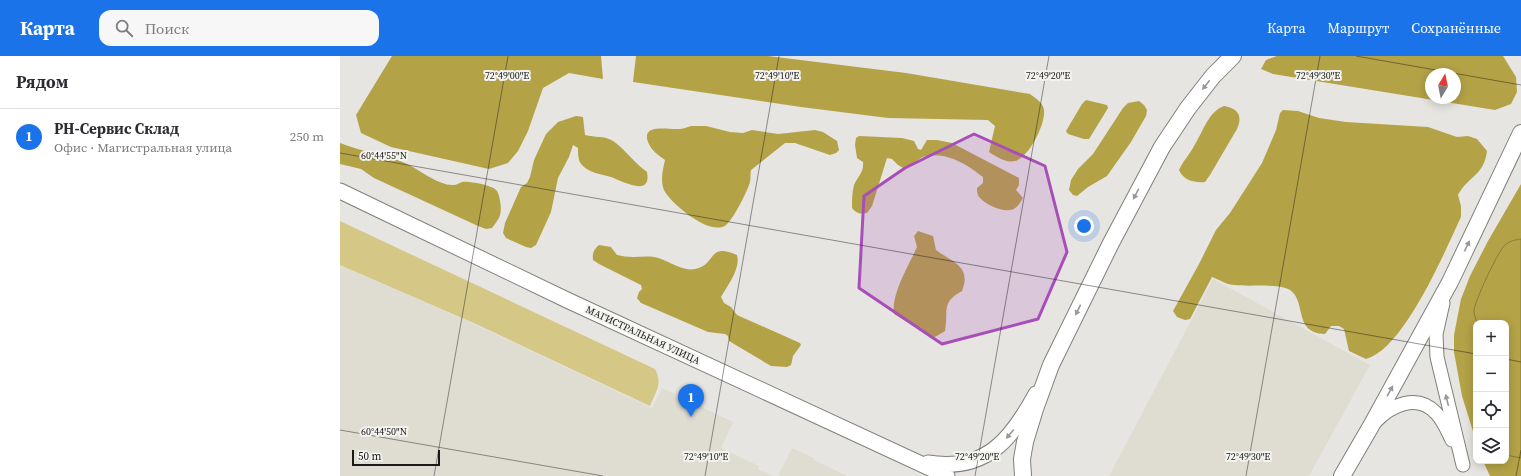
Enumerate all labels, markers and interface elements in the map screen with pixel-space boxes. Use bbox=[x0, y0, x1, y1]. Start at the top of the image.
search box bbox=[99, 10, 379, 46]
text: Карта bbox=[20, 15, 75, 41]
icon: search bbox=[113, 17, 135, 39]
text: Поиск bbox=[145, 18, 189, 39]
text: Карта bbox=[1267, 18, 1306, 38]
text: Маршрут bbox=[1328, 18, 1389, 38]
text: Сохранённые bbox=[1411, 18, 1501, 38]
north arrow bbox=[1425, 68, 1461, 104]
text: 72°49'00"E bbox=[485, 69, 529, 82]
text: 72°49'10"E bbox=[755, 69, 799, 82]
text: 72°49'20"E bbox=[1026, 69, 1070, 82]
text: 72°49'30"E bbox=[1296, 69, 1340, 82]
text: Рядом bbox=[16, 70, 68, 94]
one-way arrow bbox=[1202, 79, 1211, 90]
text: РН-Сервис Cклад bbox=[54, 118, 179, 139]
text: 1 bbox=[25, 128, 33, 145]
text: 250 m bbox=[290, 128, 324, 145]
text: Офис · Магистральная улица bbox=[54, 139, 232, 156]
text: 60°44'55"N bbox=[361, 149, 407, 162]
one-way arrow bbox=[1133, 188, 1140, 200]
your location bbox=[1074, 216, 1094, 236]
one-way arrow bbox=[1464, 241, 1470, 252]
street label: МАГИСТРАЛЬНАЯ УЛИЦА bbox=[584, 303, 703, 367]
one-way arrow bbox=[1075, 304, 1081, 316]
map controls bbox=[1473, 320, 1509, 464]
button: + bbox=[1473, 320, 1509, 356]
button: − bbox=[1473, 356, 1509, 392]
pin: 1 bbox=[678, 384, 704, 417]
one-way arrow bbox=[1387, 386, 1393, 397]
button: locate bbox=[1473, 392, 1509, 428]
one-way arrow bbox=[1444, 394, 1450, 406]
text: 60°44'50"N bbox=[361, 425, 407, 438]
button: layers bbox=[1473, 428, 1509, 464]
one-way arrow bbox=[1006, 429, 1015, 439]
scale bar bbox=[352, 448, 440, 467]
text: 50 m bbox=[358, 449, 381, 464]
text: 72°49'10"E bbox=[684, 450, 728, 463]
text: 72°49'20"E bbox=[955, 450, 999, 463]
text: 72°49'30"E bbox=[1226, 450, 1270, 463]

